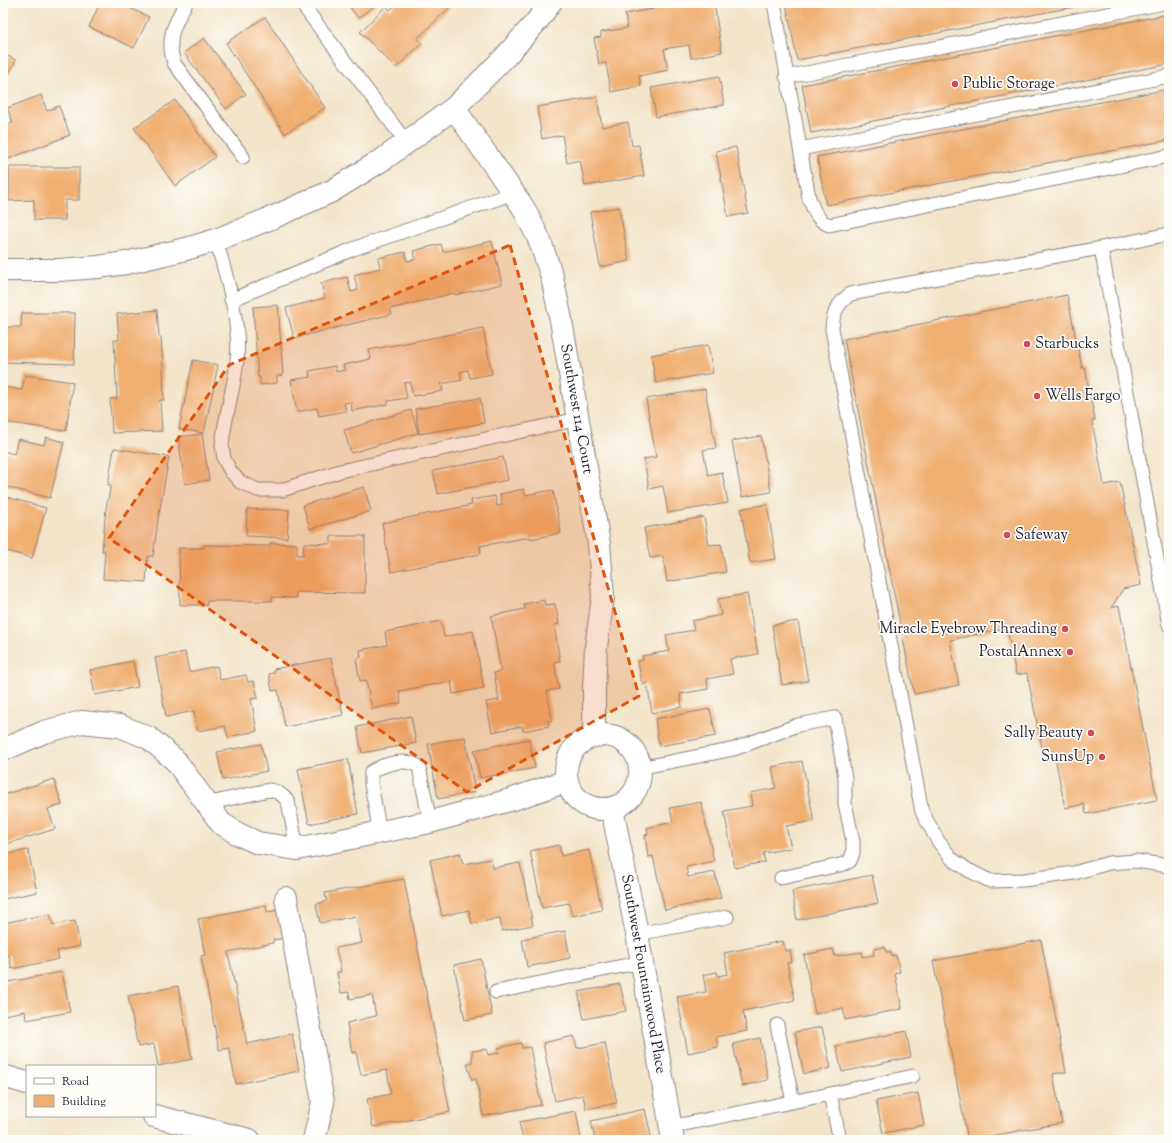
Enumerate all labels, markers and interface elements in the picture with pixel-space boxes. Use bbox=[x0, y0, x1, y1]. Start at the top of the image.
place label: Public Storage bbox=[963, 74, 1055, 95]
marker: Public Storage bbox=[950, 79, 960, 89]
place label: Starbucks bbox=[1035, 334, 1099, 355]
marker: Starbucks bbox=[1022, 339, 1032, 349]
street label: Southwest 114 Court bbox=[554, 342, 598, 476]
place label: Wells Fargo bbox=[1045, 386, 1120, 407]
marker: Wells Fargo bbox=[1032, 391, 1042, 401]
place label: Safeway bbox=[1015, 525, 1068, 546]
marker: Safeway bbox=[1002, 530, 1012, 540]
place label: Miracle Eyebrow Threading bbox=[879, 619, 1057, 640]
marker: Miracle Eyebrow Threading bbox=[1060, 624, 1070, 634]
place label: PostalAnnex bbox=[979, 642, 1062, 663]
marker: PostalAnnex bbox=[1065, 647, 1075, 657]
place label: Sally Beauty bbox=[1004, 723, 1084, 744]
marker: Sally Beauty bbox=[1086, 728, 1096, 738]
place label: SunsUp bbox=[1041, 747, 1094, 768]
marker: SunsUp bbox=[1097, 752, 1107, 762]
street label: Southwest Fountainwood Place bbox=[615, 873, 671, 1075]
legend bbox=[26, 1065, 156, 1117]
text: Road bbox=[62, 1073, 89, 1091]
text: Building bbox=[62, 1093, 106, 1111]

